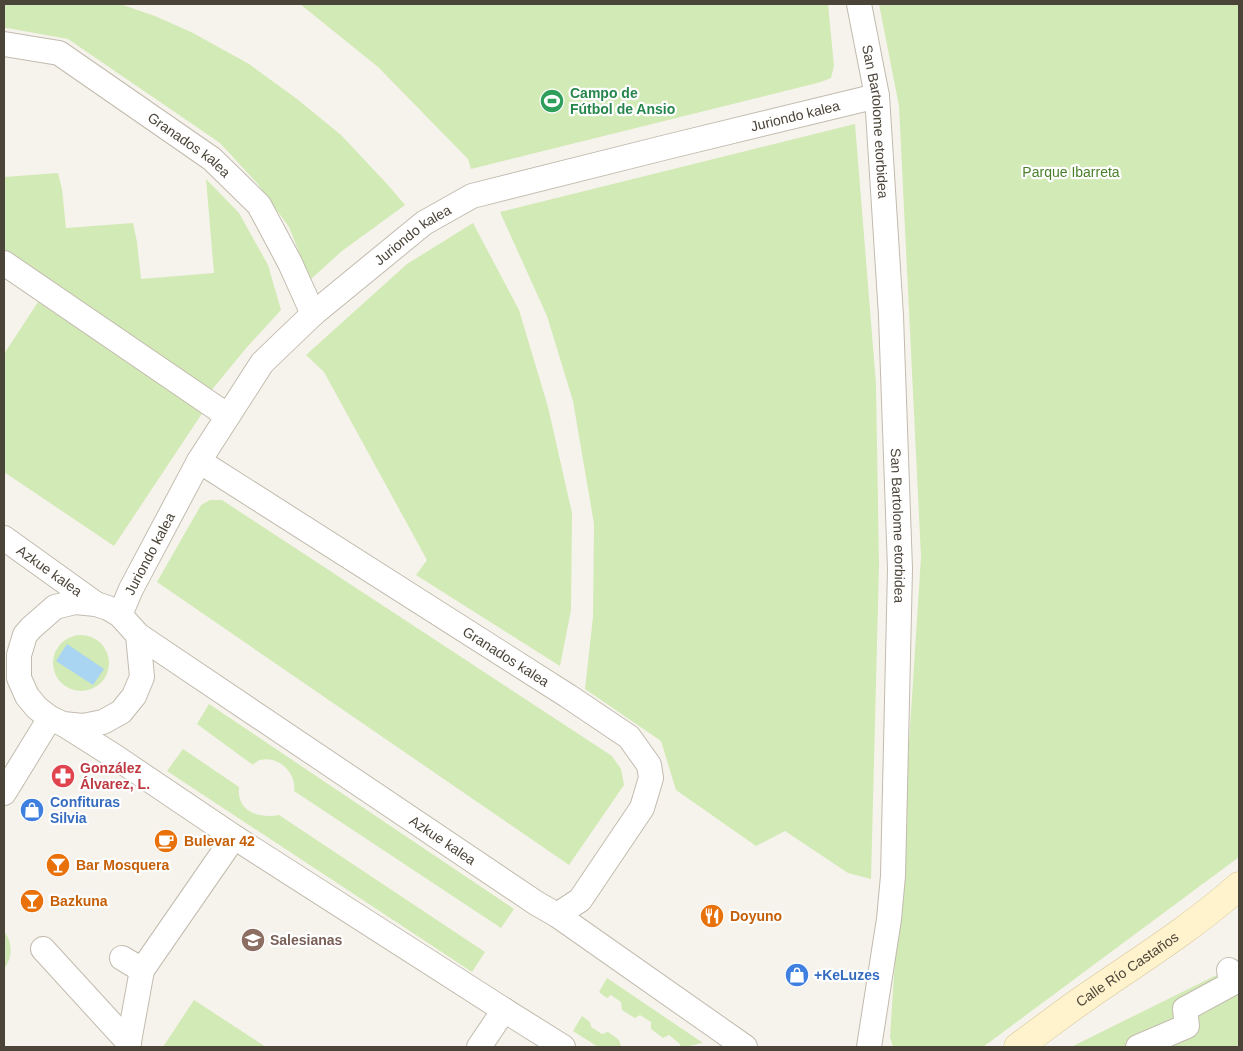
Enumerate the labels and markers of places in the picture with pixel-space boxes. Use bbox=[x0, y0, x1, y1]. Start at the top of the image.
place label: Campo de Fútbol de Ansio bbox=[570, 85, 675, 117]
sports icon: Campo de Fútbol de Ansio bbox=[539, 88, 565, 114]
place label: González Álvarez, L. bbox=[80, 760, 150, 792]
pharmacy icon: González Álvarez, L. bbox=[50, 763, 76, 789]
place label: Confituras Silvia bbox=[50, 794, 120, 826]
shop icon: Confituras Silvia bbox=[19, 797, 45, 823]
cafe icon: Bulevar 42 bbox=[153, 828, 179, 854]
place label: Bulevar 42 bbox=[184, 833, 255, 849]
bar icon: Bar Mosquera bbox=[45, 852, 71, 878]
place label: Bar Mosquera bbox=[76, 857, 170, 873]
bar icon: Bazkuna bbox=[19, 888, 45, 914]
place label: Bazkuna bbox=[50, 893, 108, 909]
restaurant icon: Doyuno bbox=[699, 903, 725, 929]
place label: Doyuno bbox=[730, 908, 782, 924]
school or university icon: Salesianas bbox=[240, 927, 266, 953]
place label: Salesianas bbox=[270, 932, 343, 948]
shop icon: +KeLuzes bbox=[784, 962, 810, 988]
place label: +KeLuzes bbox=[814, 967, 880, 983]

